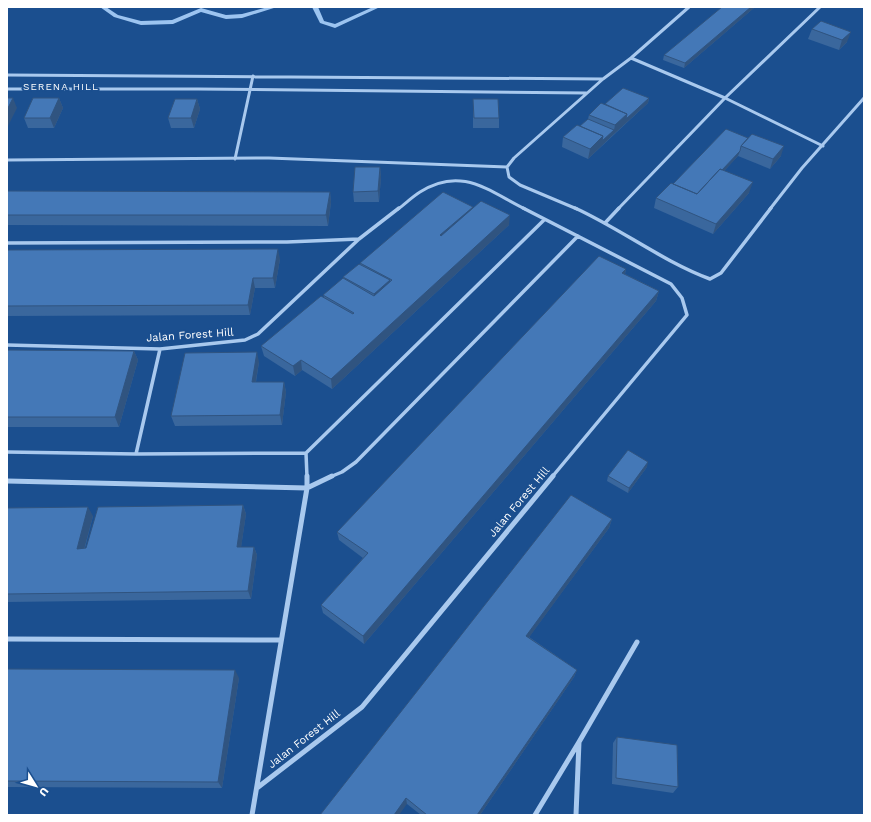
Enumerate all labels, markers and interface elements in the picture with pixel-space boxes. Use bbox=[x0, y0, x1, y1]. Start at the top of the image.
district label: SERENA HILL bbox=[23, 81, 99, 92]
street label: Jalan Forest Hill bbox=[146, 325, 235, 345]
street label: Jalan Forest Hill bbox=[486, 464, 553, 540]
street label: Jalan Forest Hill bbox=[265, 707, 343, 771]
north arrow bbox=[16, 766, 56, 806]
text: U bbox=[36, 785, 51, 799]

